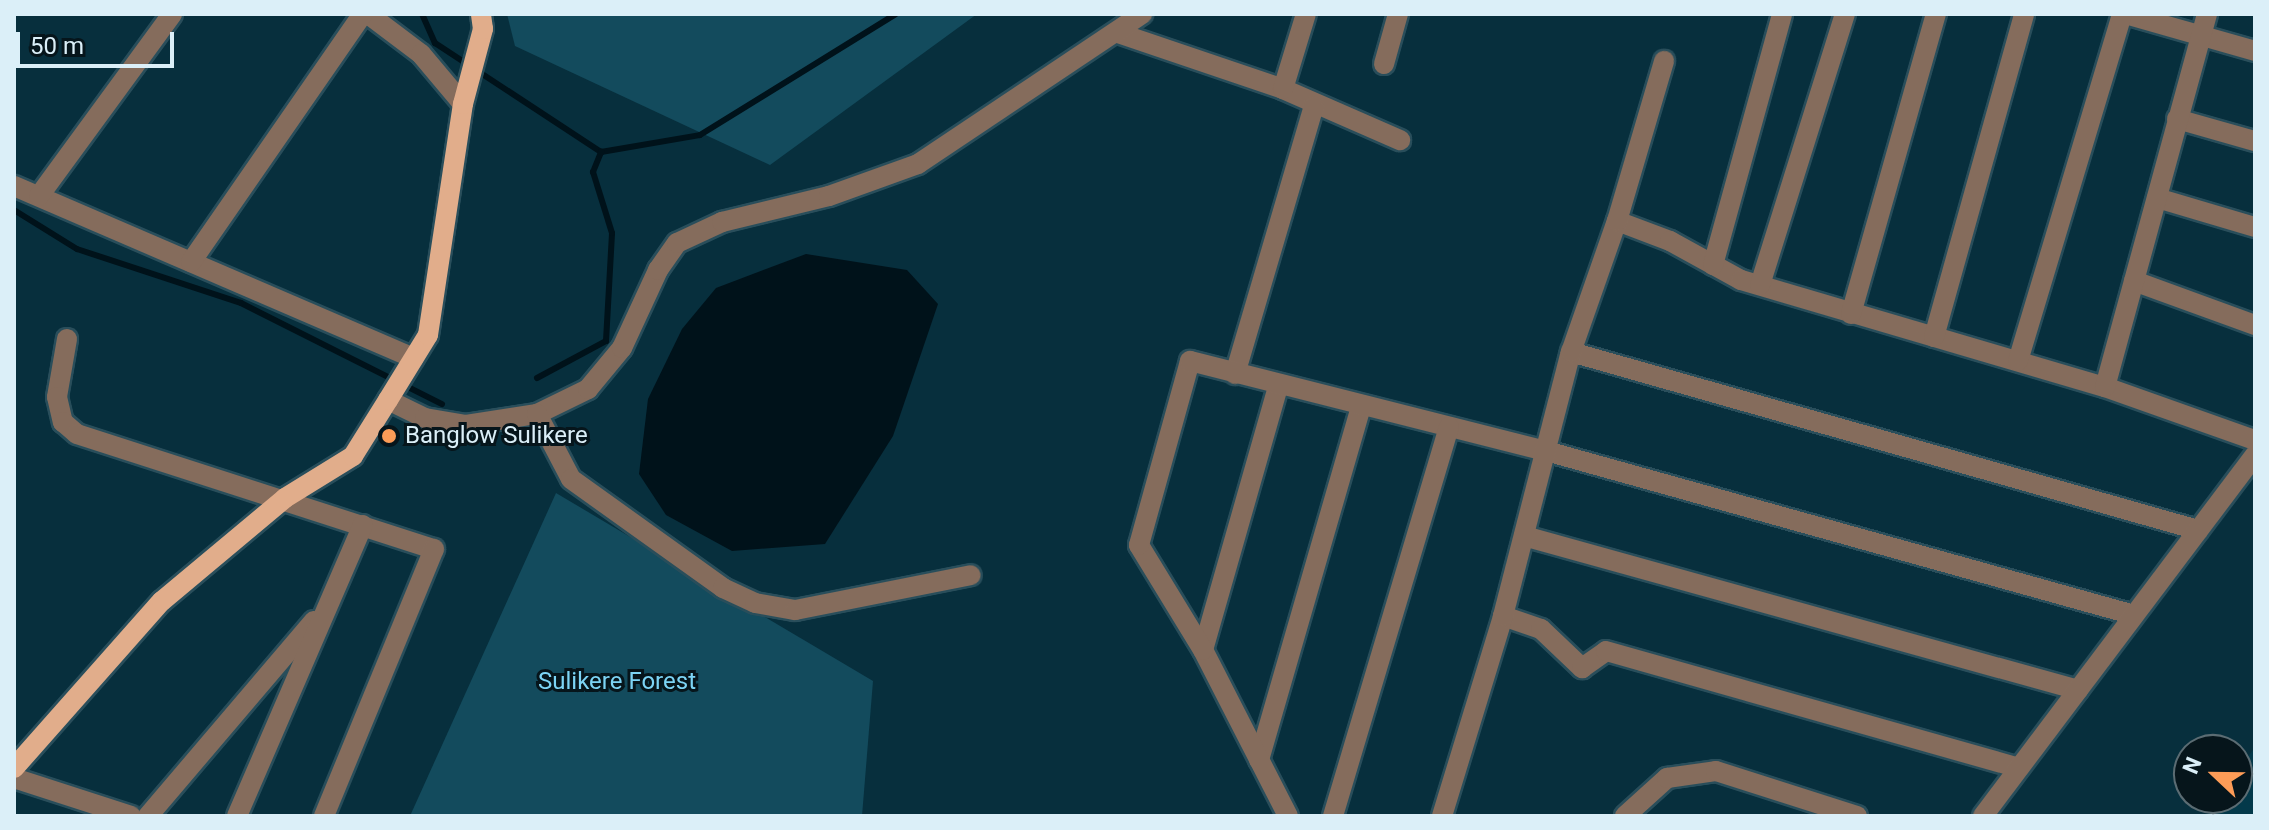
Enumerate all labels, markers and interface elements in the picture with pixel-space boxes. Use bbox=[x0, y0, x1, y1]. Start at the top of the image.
scale bar bbox=[20, 16, 178, 66]
text: 50 m bbox=[30, 32, 84, 60]
place label: Banglow Sulikere bbox=[405, 422, 588, 450]
marker: Banglow Sulikere bbox=[380, 427, 398, 445]
park label: Sulikere Forest bbox=[538, 668, 696, 696]
north arrow bbox=[2173, 734, 2253, 814]
text: N bbox=[2178, 754, 2207, 777]

